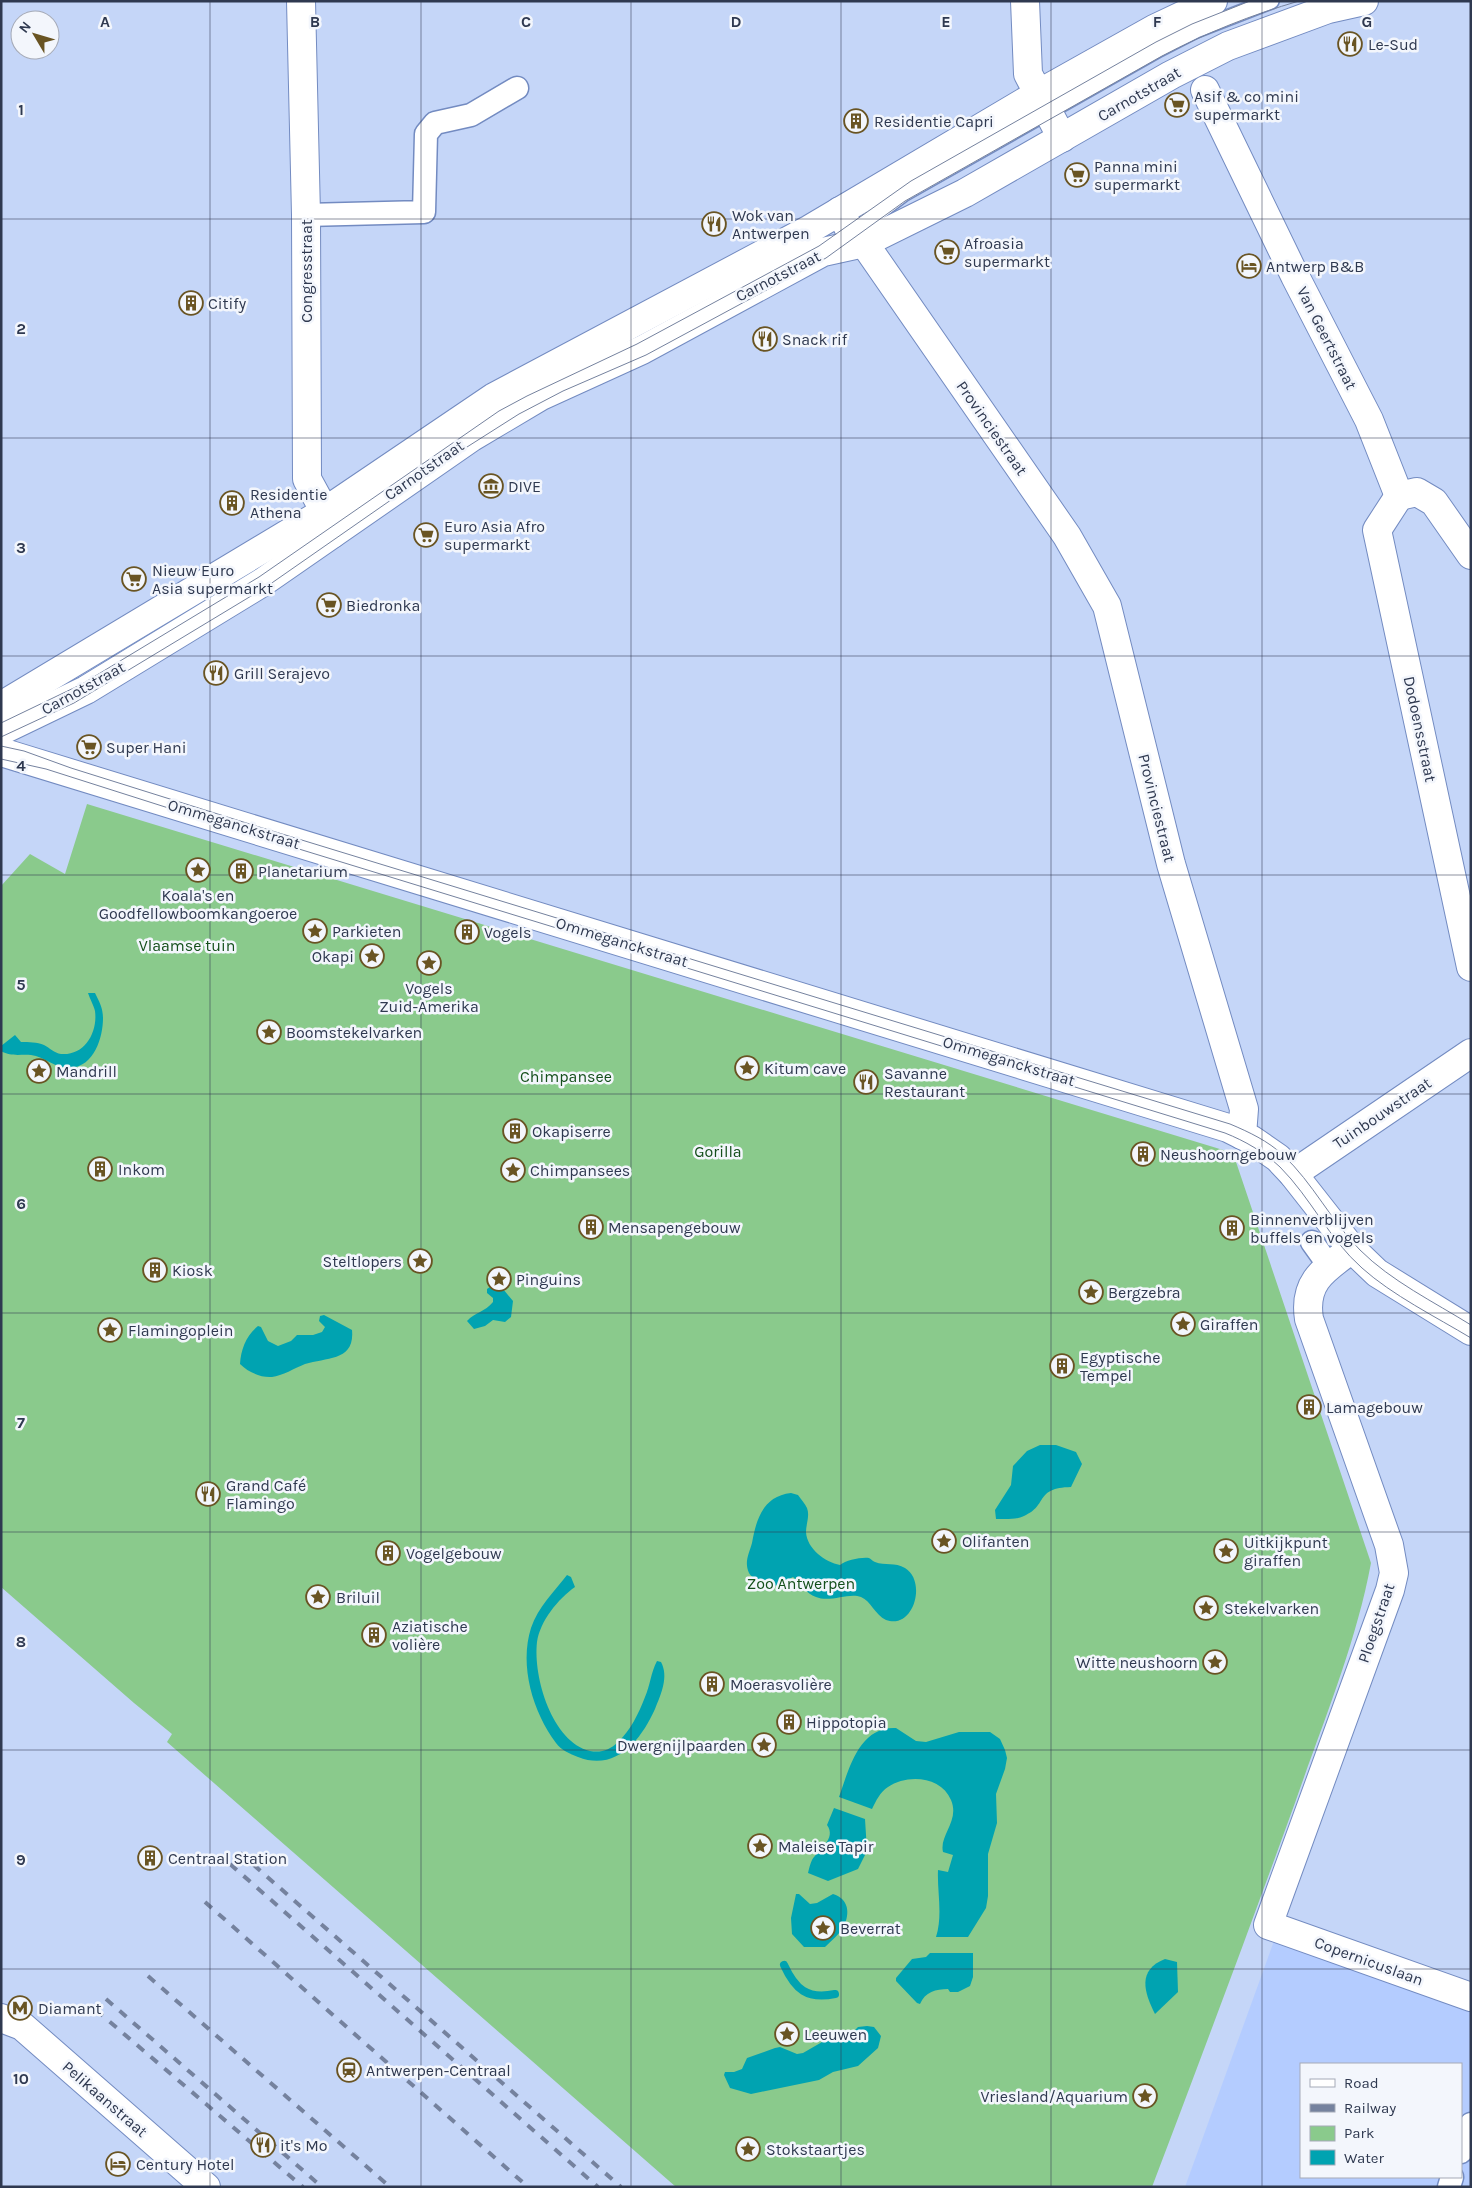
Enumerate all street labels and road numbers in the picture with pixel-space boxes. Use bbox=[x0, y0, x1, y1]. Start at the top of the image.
street label: Carnotstraat bbox=[1094, 63, 1184, 125]
street label: Congresstraat bbox=[297, 219, 316, 323]
street label: Carnotstraat bbox=[732, 247, 824, 305]
street label: Van Geertstraat bbox=[1293, 283, 1361, 393]
street label: Provinciestraat bbox=[952, 377, 1032, 479]
street label: Carnotstraat bbox=[381, 436, 467, 504]
street label: Carnotstraat bbox=[38, 657, 128, 719]
street label: Dodoensstraat bbox=[1400, 674, 1440, 784]
street label: Provinciestraat bbox=[1134, 752, 1180, 864]
street label: Ommeganckstraat bbox=[166, 795, 302, 853]
street label: Ommeganckstraat bbox=[554, 913, 690, 971]
street label: Ommeganckstraat bbox=[941, 1032, 1077, 1090]
street label: Tuinbouwstraat bbox=[1329, 1073, 1435, 1153]
street label: Ploegstraat bbox=[1353, 1581, 1399, 1665]
street label: Copernicuslaan bbox=[1312, 1933, 1426, 1989]
street label: Pelikaanstraat bbox=[59, 2057, 151, 2141]

